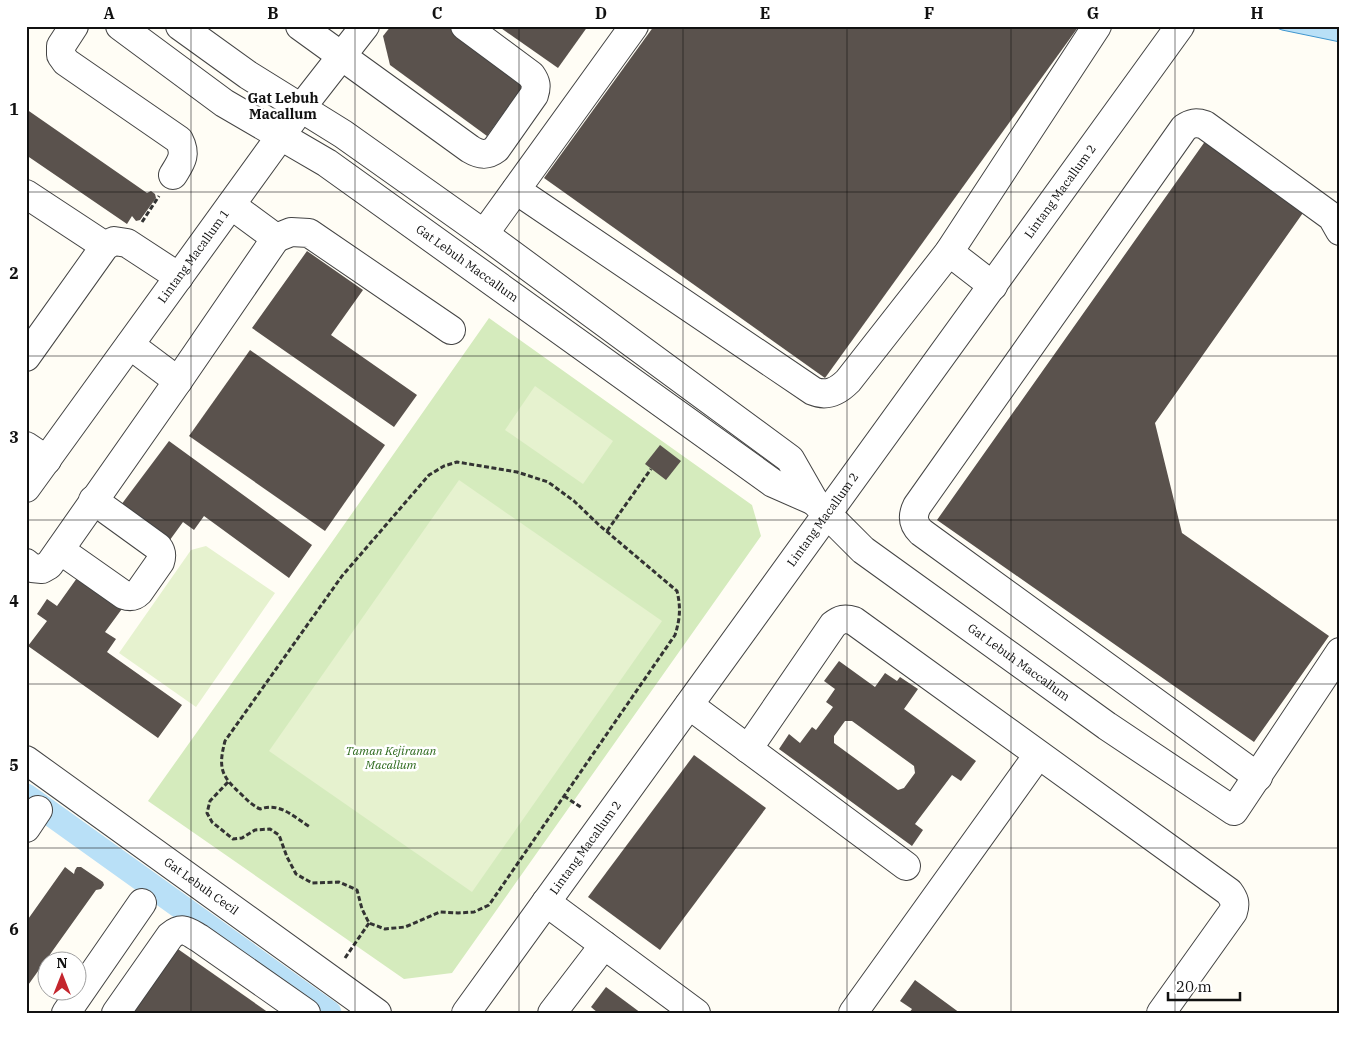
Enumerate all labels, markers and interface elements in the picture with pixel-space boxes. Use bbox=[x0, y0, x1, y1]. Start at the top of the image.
text: A bbox=[103, 3, 115, 23]
text: B bbox=[267, 3, 279, 23]
text: C bbox=[432, 3, 442, 23]
text: D bbox=[595, 3, 607, 23]
text: E bbox=[760, 3, 770, 23]
text: F bbox=[924, 3, 934, 23]
text: G bbox=[1087, 3, 1099, 23]
text: H bbox=[1251, 3, 1264, 23]
district label: Gat Lebuh Macallum bbox=[248, 89, 319, 123]
text: 1 bbox=[9, 99, 19, 119]
street label: Lintang Macallum 2 bbox=[1021, 141, 1099, 241]
street label: Lintang Macallum 1 bbox=[154, 206, 232, 306]
street label: Gat Lebuh Maccallum bbox=[413, 221, 522, 305]
text: 2 bbox=[9, 263, 19, 283]
text: 3 bbox=[9, 427, 19, 447]
street label: Lintang Macallum 2 bbox=[784, 469, 862, 569]
text: 4 bbox=[9, 591, 19, 611]
street label: Gat Lebuh Maccallum bbox=[965, 620, 1074, 704]
park label: Taman Kejiranan Macallum bbox=[346, 743, 437, 772]
text: 5 bbox=[9, 755, 19, 775]
street label: Lintang Macallum 2 bbox=[546, 798, 624, 897]
street label: Gat Lebuh Cecil bbox=[161, 854, 242, 918]
text: 6 bbox=[9, 919, 19, 939]
north arrow bbox=[38, 952, 88, 1002]
text: N bbox=[56, 954, 68, 972]
scale bar bbox=[1168, 969, 1241, 1001]
text: 20 m bbox=[1176, 977, 1212, 996]

